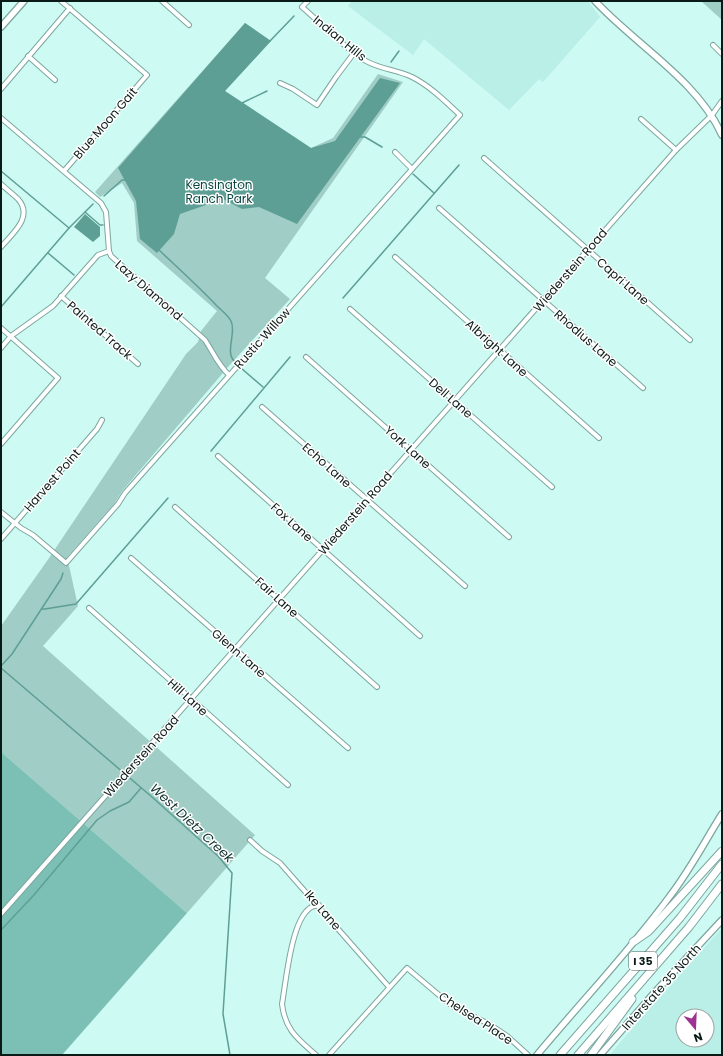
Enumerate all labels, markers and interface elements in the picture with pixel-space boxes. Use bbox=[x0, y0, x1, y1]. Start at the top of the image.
street label: Indian Hills bbox=[310, 11, 370, 65]
street label: Blue Moon Gait bbox=[69, 83, 141, 163]
park label: Kensington Ranch Park bbox=[185, 176, 253, 207]
street label: Wiederstein Road bbox=[529, 225, 611, 315]
street label: Capri Lane bbox=[593, 253, 653, 309]
street label: Lazy Diamond bbox=[112, 256, 186, 324]
street label: Painted Track bbox=[64, 297, 137, 364]
street label: Rustic Willow bbox=[230, 304, 294, 372]
street label: Rhodius Lane bbox=[551, 306, 621, 370]
street label: Albright Lane bbox=[462, 315, 532, 381]
street label: Dell Lane bbox=[425, 374, 477, 422]
street label: York Lane bbox=[381, 422, 435, 472]
street label: Echo Lane bbox=[299, 438, 355, 492]
street label: Harvest Point bbox=[20, 445, 84, 515]
street label: Wiederstein Road bbox=[314, 468, 396, 558]
street label: Fox Lane bbox=[267, 499, 317, 545]
street label: Fair Lane bbox=[252, 573, 302, 621]
street label: Glenn Lane bbox=[208, 625, 270, 681]
street label: Hill Lane bbox=[164, 674, 212, 720]
street label: Wiederstein Road bbox=[99, 711, 183, 801]
water label: West Dietz Creek bbox=[146, 779, 239, 868]
street label: Ike Lane bbox=[301, 886, 345, 934]
street label: Interstate 35 North bbox=[618, 940, 704, 1034]
road number: I 35 bbox=[629, 952, 657, 970]
street label: Chelsea Place bbox=[436, 988, 516, 1048]
north arrow bbox=[675, 1008, 715, 1048]
text: N bbox=[692, 1029, 705, 1046]

